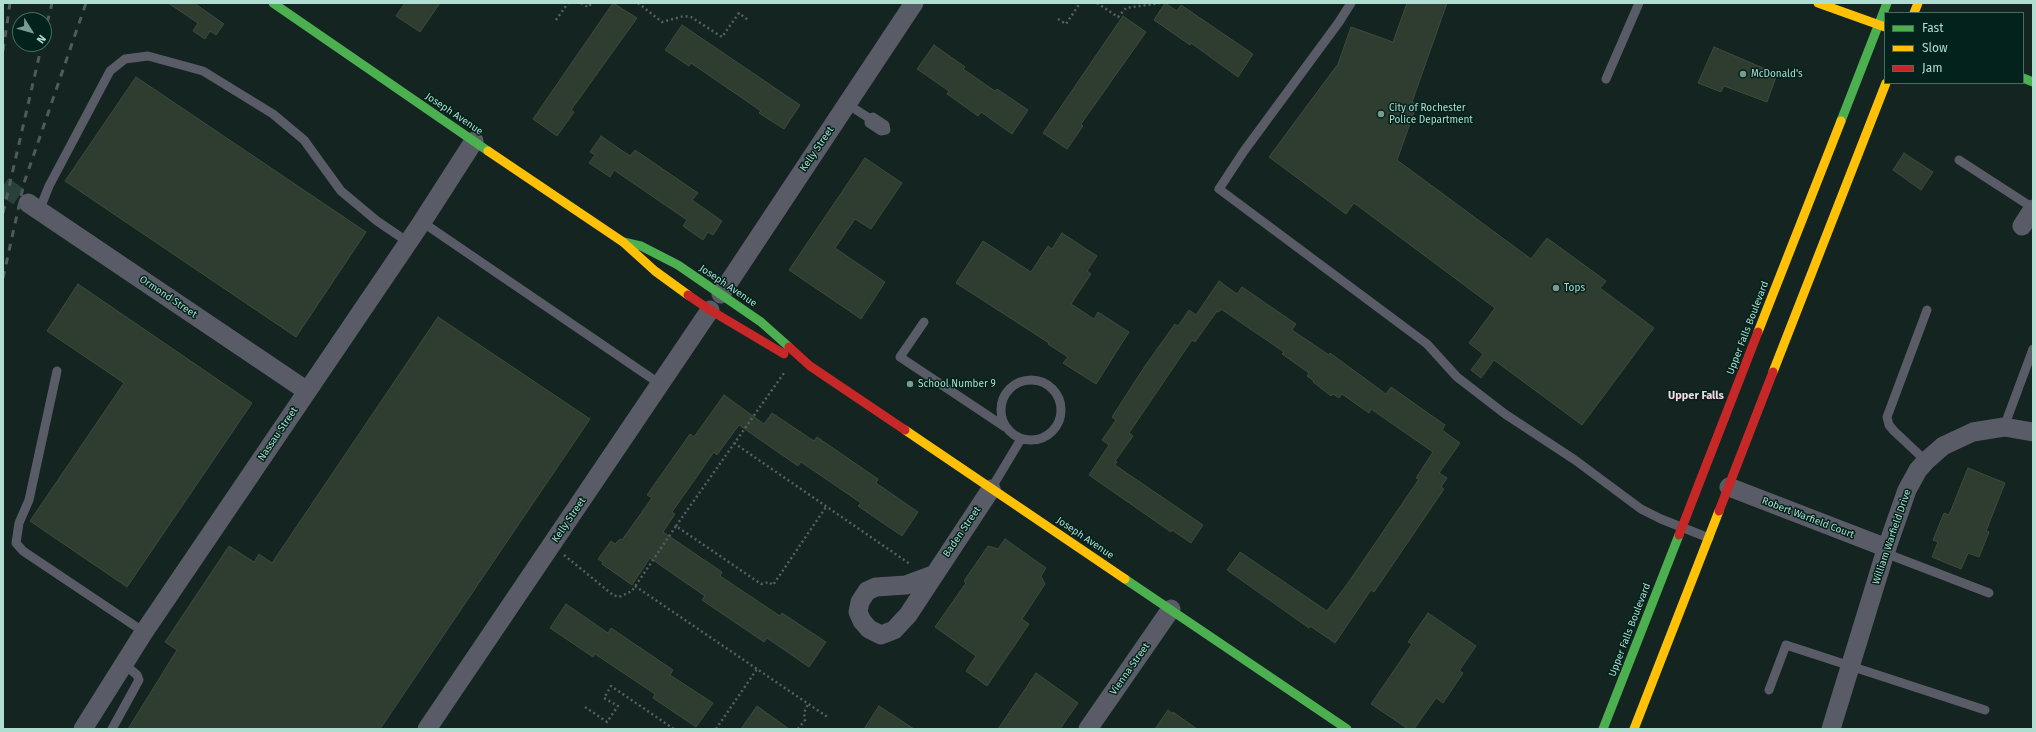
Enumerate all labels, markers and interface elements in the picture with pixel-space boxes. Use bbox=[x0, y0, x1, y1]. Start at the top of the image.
north arrow bbox=[12, 12, 52, 52]
legend bbox=[1884, 12, 2024, 84]
text: Fast bbox=[1922, 21, 1944, 35]
text: N bbox=[34, 32, 49, 46]
text: Slow bbox=[1922, 41, 1948, 55]
text: Jam bbox=[1922, 61, 1942, 75]
place label: McDonald's bbox=[1751, 68, 1803, 80]
marker: McDonald's bbox=[1738, 69, 1748, 79]
street label: Joseph Avenue bbox=[423, 90, 485, 138]
place label: City of Rochester Police Department bbox=[1389, 102, 1473, 126]
marker: City of Rochester Police Department bbox=[1376, 109, 1386, 119]
street label: Kelly Street bbox=[798, 124, 836, 174]
street label: Joseph Avenue bbox=[697, 262, 759, 310]
street label: Ormond Street bbox=[137, 273, 199, 321]
street label: Upper Falls Boulevard bbox=[1725, 280, 1771, 376]
place label: Tops bbox=[1564, 282, 1585, 294]
marker: Tops bbox=[1551, 283, 1561, 293]
place label: School Number 9 bbox=[918, 378, 996, 390]
marker: School Number 9 bbox=[905, 379, 915, 389]
district label: Upper Falls bbox=[1668, 389, 1724, 403]
street label: Nassau Street bbox=[256, 405, 300, 463]
street label: William Warfield Drive bbox=[1870, 488, 1914, 586]
street label: Kelly Street bbox=[550, 495, 588, 545]
street label: Robert Warfield Court bbox=[1760, 495, 1856, 541]
street label: Baden Street bbox=[941, 504, 983, 560]
street label: Joseph Avenue bbox=[1054, 514, 1116, 562]
street label: Upper Falls Boulevard bbox=[1607, 582, 1653, 678]
street label: Vienna Street bbox=[1108, 641, 1152, 697]

